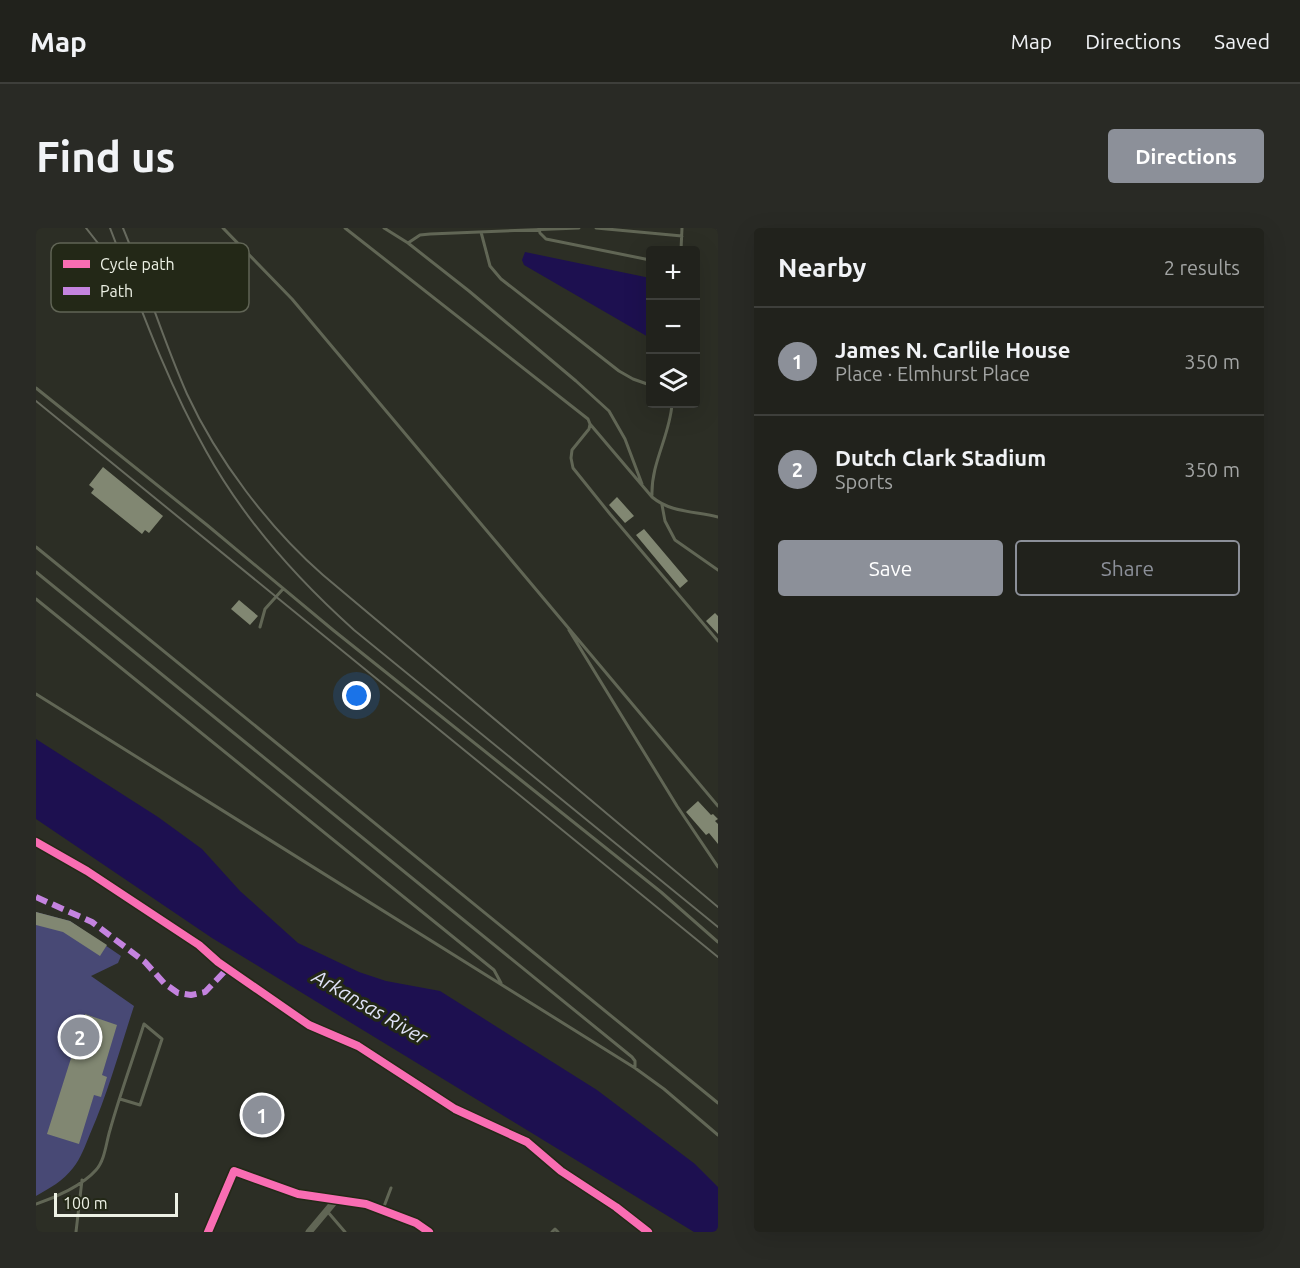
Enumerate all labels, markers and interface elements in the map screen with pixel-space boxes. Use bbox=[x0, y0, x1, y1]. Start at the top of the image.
text: Map bbox=[30, 26, 87, 57]
text: Map bbox=[1011, 29, 1052, 53]
text: Directions bbox=[1085, 29, 1181, 53]
text: Saved bbox=[1214, 29, 1270, 53]
button: Directions bbox=[1108, 129, 1264, 183]
text: Find us bbox=[36, 133, 175, 180]
legend bbox=[51, 243, 249, 312]
map controls bbox=[646, 246, 700, 408]
button: + bbox=[646, 246, 700, 300]
text: Nearby bbox=[778, 253, 866, 282]
text: Cycle path bbox=[100, 255, 175, 273]
text: 2 results bbox=[1164, 256, 1240, 279]
text: Path bbox=[100, 282, 133, 300]
button: − bbox=[646, 300, 700, 354]
text: James N. Carlile House bbox=[835, 337, 1070, 362]
text: 1 bbox=[792, 350, 803, 373]
text: 350 m bbox=[1184, 350, 1240, 373]
button: layers bbox=[646, 354, 700, 408]
text: Place · Elmhurst Place bbox=[835, 362, 1030, 385]
text: Dutch Clark Stadium bbox=[835, 445, 1046, 470]
text: 2 bbox=[792, 458, 803, 481]
text: 350 m bbox=[1184, 458, 1240, 481]
text: Sports bbox=[835, 470, 893, 493]
button: Save bbox=[778, 540, 1003, 596]
button: Share bbox=[1015, 540, 1240, 596]
your location bbox=[342, 681, 371, 710]
water label: Arkansas River bbox=[308, 964, 433, 1049]
pin: 2 bbox=[60, 1014, 99, 1060]
pin: 1 bbox=[242, 1092, 282, 1138]
scale bar bbox=[54, 1190, 178, 1218]
text: 100 m bbox=[63, 1194, 108, 1212]

